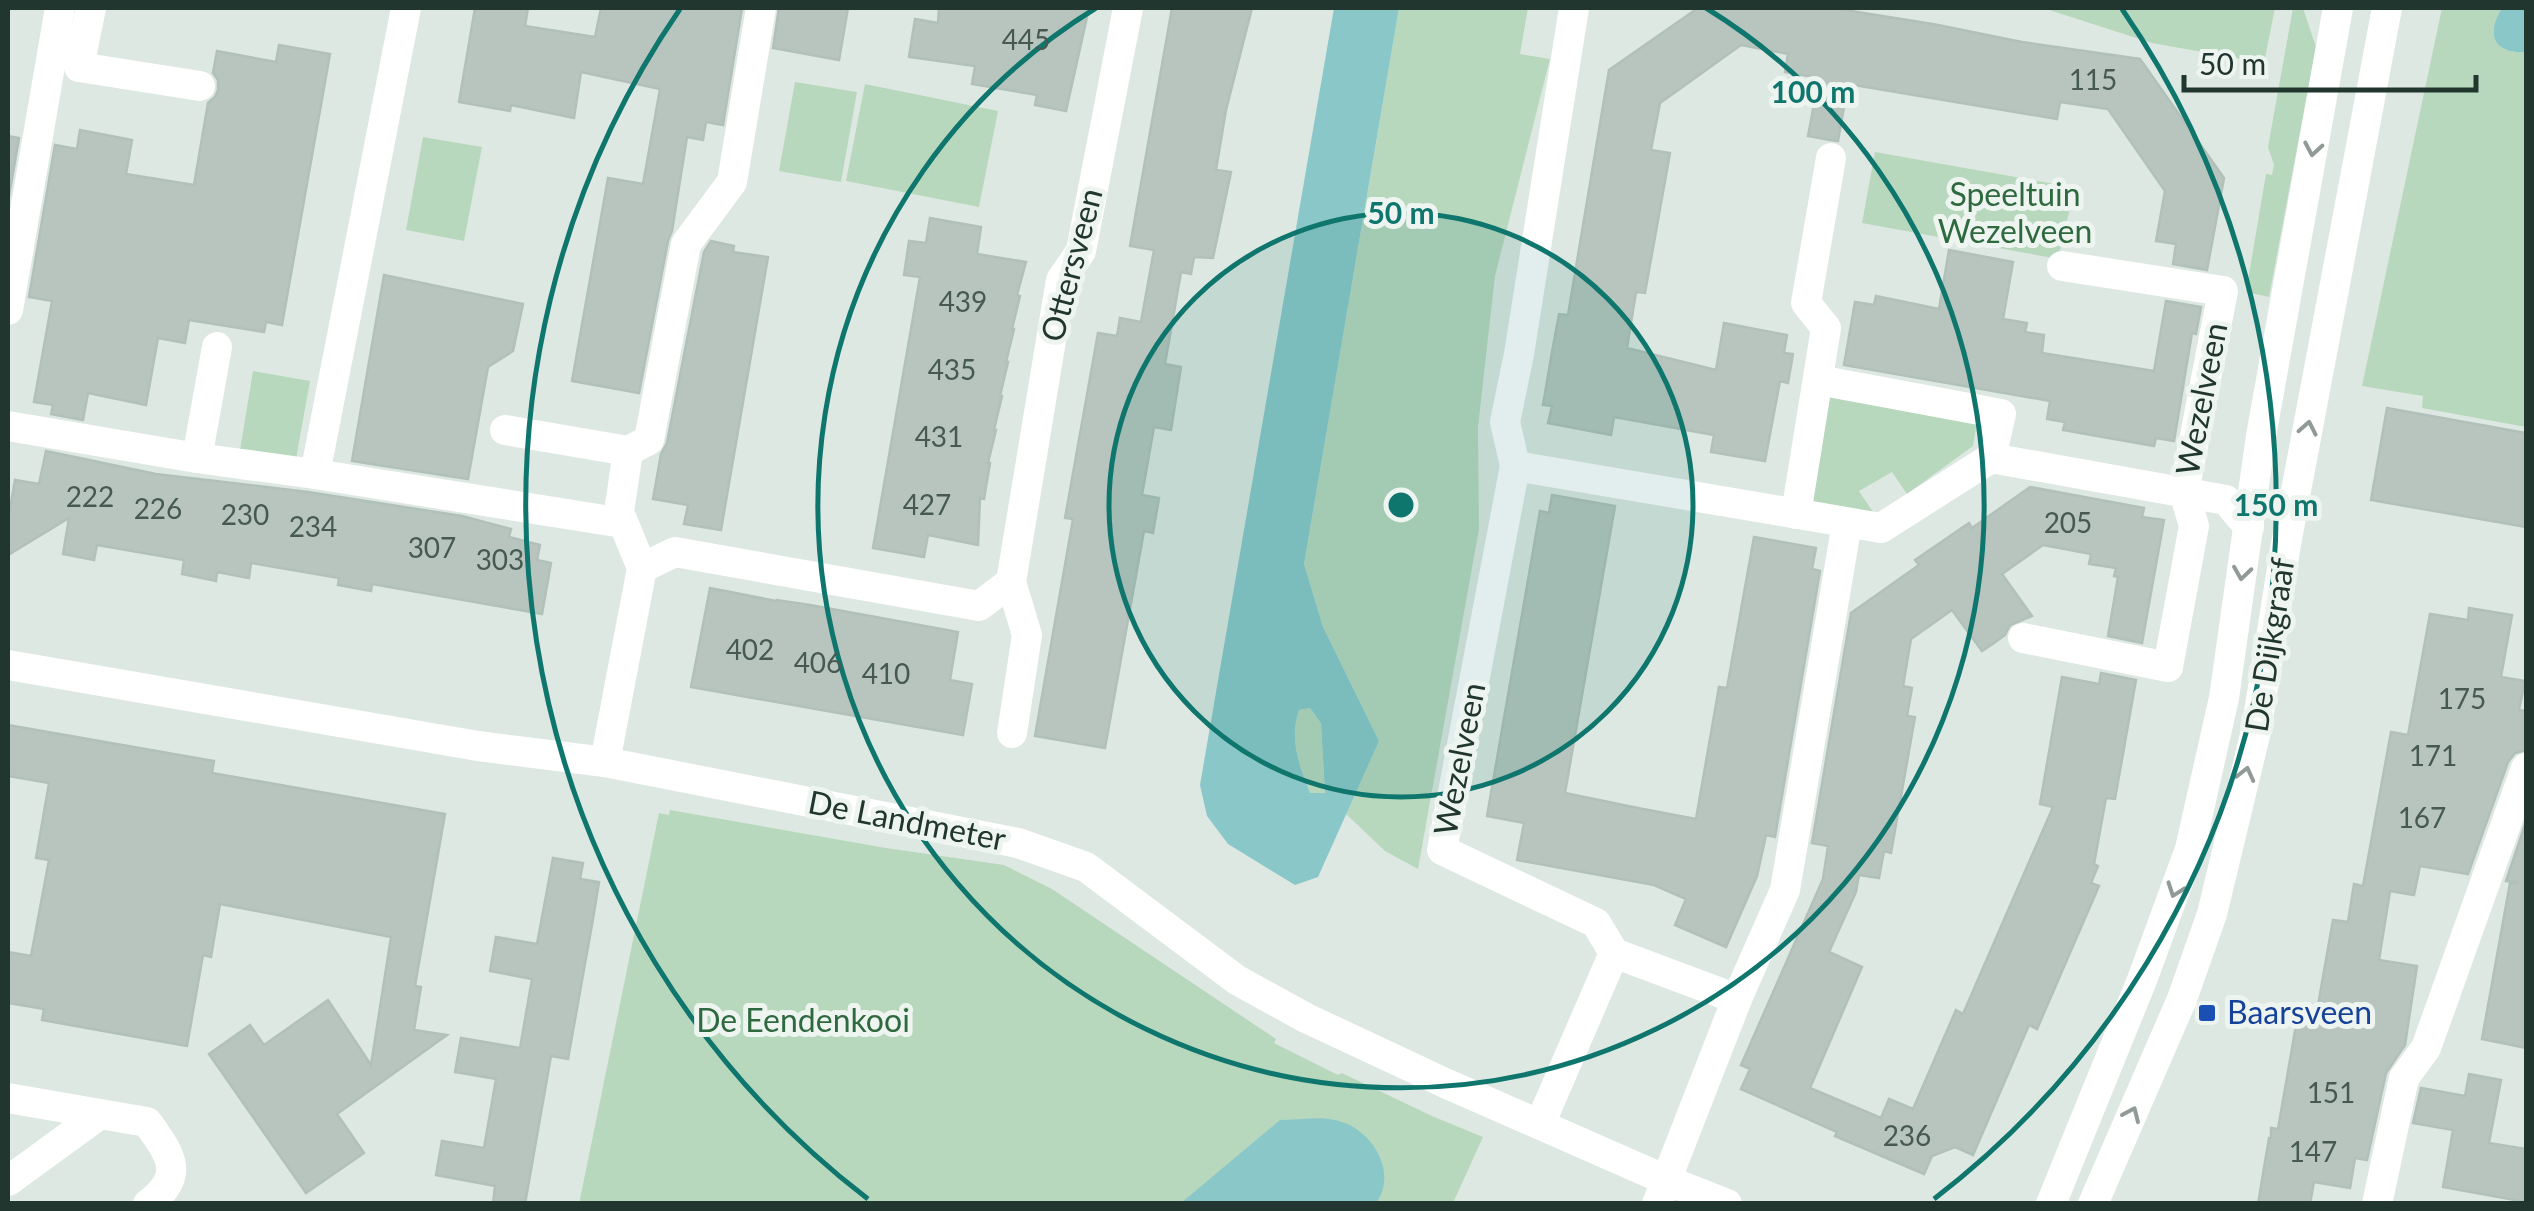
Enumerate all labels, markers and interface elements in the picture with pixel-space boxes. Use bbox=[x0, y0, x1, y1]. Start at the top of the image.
house number: 445 bbox=[1002, 22, 1050, 56]
scale bar bbox=[2184, 30, 2476, 92]
text: 50 m bbox=[2199, 45, 2266, 81]
house number: 115 bbox=[2069, 62, 2117, 96]
text: 100 m bbox=[1771, 73, 1855, 109]
one-way arrow bbox=[2303, 141, 2324, 157]
park label: Speeltuin Wezelveen bbox=[1938, 174, 2092, 250]
street label: Ottersveen bbox=[1031, 184, 1110, 346]
text: 50 m bbox=[1367, 194, 1435, 230]
house number: 439 bbox=[939, 284, 987, 318]
street label: Wezelveen bbox=[2167, 319, 2234, 478]
house number: 435 bbox=[928, 352, 976, 386]
house number: 431 bbox=[915, 419, 963, 453]
one-way arrow bbox=[2297, 420, 2318, 436]
house number: 222 bbox=[66, 479, 114, 513]
text: 150 m bbox=[2234, 486, 2318, 522]
house number: 427 bbox=[903, 487, 951, 521]
centre of rings bbox=[1383, 487, 1419, 523]
house number: 226 bbox=[134, 491, 182, 525]
house number: 230 bbox=[221, 497, 269, 531]
house number: 205 bbox=[2044, 505, 2092, 539]
house number: 234 bbox=[289, 509, 337, 543]
house number: 307 bbox=[408, 530, 456, 564]
house number: 303 bbox=[476, 542, 524, 576]
street label: De Dijkgraaf bbox=[2236, 555, 2302, 735]
one-way arrow bbox=[2233, 565, 2254, 582]
house number: 402 bbox=[726, 632, 774, 666]
house number: 406 bbox=[794, 645, 842, 679]
house number: 410 bbox=[862, 656, 910, 690]
street label: Wezelveen bbox=[1425, 679, 1492, 838]
house number: 175 bbox=[2438, 681, 2486, 715]
house number: 171 bbox=[2409, 738, 2457, 772]
one-way arrow bbox=[2234, 766, 2255, 783]
street label: De Landmeter bbox=[805, 781, 1010, 858]
house number: 167 bbox=[2398, 800, 2446, 834]
one-way arrow bbox=[2166, 881, 2187, 898]
place label: Baarsveen bbox=[2227, 992, 2372, 1031]
park label: De Eendenkooi bbox=[696, 1000, 910, 1039]
marker: Baarsveen bbox=[2196, 1002, 2218, 1024]
house number: 151 bbox=[2307, 1075, 2355, 1109]
one-way arrow bbox=[2120, 1106, 2140, 1124]
house number: 236 bbox=[1883, 1118, 1931, 1152]
house number: 147 bbox=[2289, 1134, 2337, 1168]

